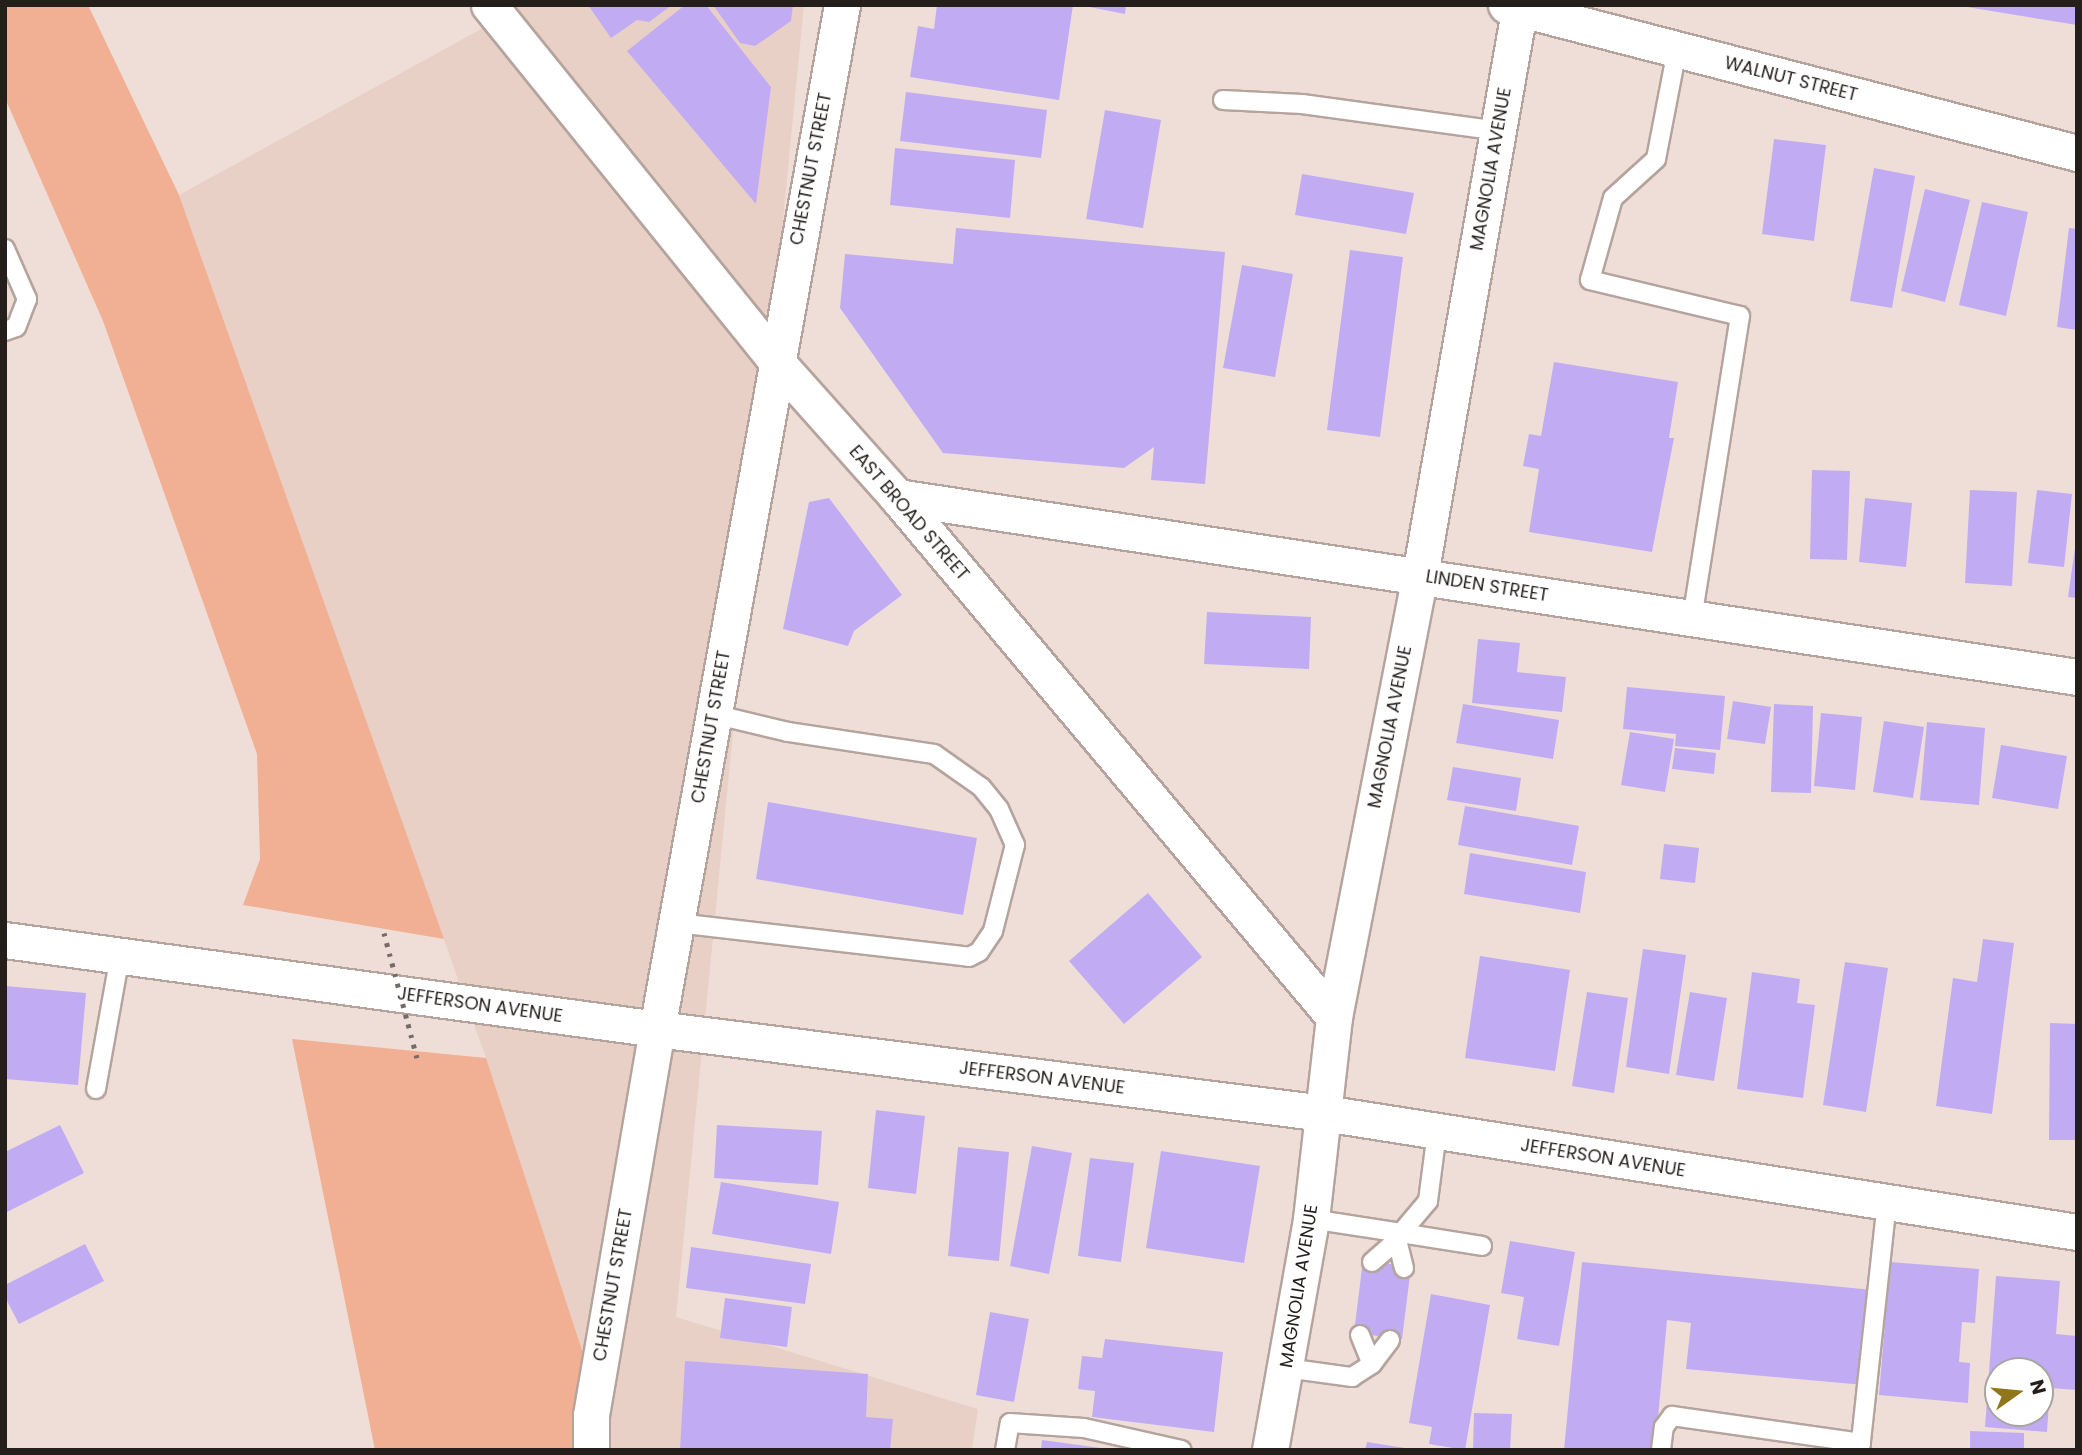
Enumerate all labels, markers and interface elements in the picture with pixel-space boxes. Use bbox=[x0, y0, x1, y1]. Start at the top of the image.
street label: WALNUT STREET bbox=[1722, 52, 1860, 106]
street label: MAGNOLIA AVENUE bbox=[1466, 86, 1516, 252]
street label: CHESTNUT STREET bbox=[786, 91, 836, 247]
street label: EAST BROAD STREET bbox=[845, 441, 973, 585]
street label: LINDEN STREET bbox=[1424, 566, 1550, 606]
street label: MAGNOLIA AVENUE bbox=[1364, 644, 1416, 810]
street label: CHESTNUT STREET bbox=[687, 649, 735, 805]
street label: JEFFERSON AVENUE bbox=[396, 983, 564, 1027]
street label: JEFFERSON AVENUE bbox=[958, 1057, 1126, 1099]
street label: JEFFERSON AVENUE bbox=[1519, 1134, 1687, 1182]
street label: MAGNOLIA AVENUE bbox=[1275, 1203, 1323, 1369]
street label: CHESTNUT STREET bbox=[589, 1207, 637, 1363]
north arrow bbox=[1984, 1357, 2054, 1427]
text: N bbox=[2023, 1377, 2053, 1397]

